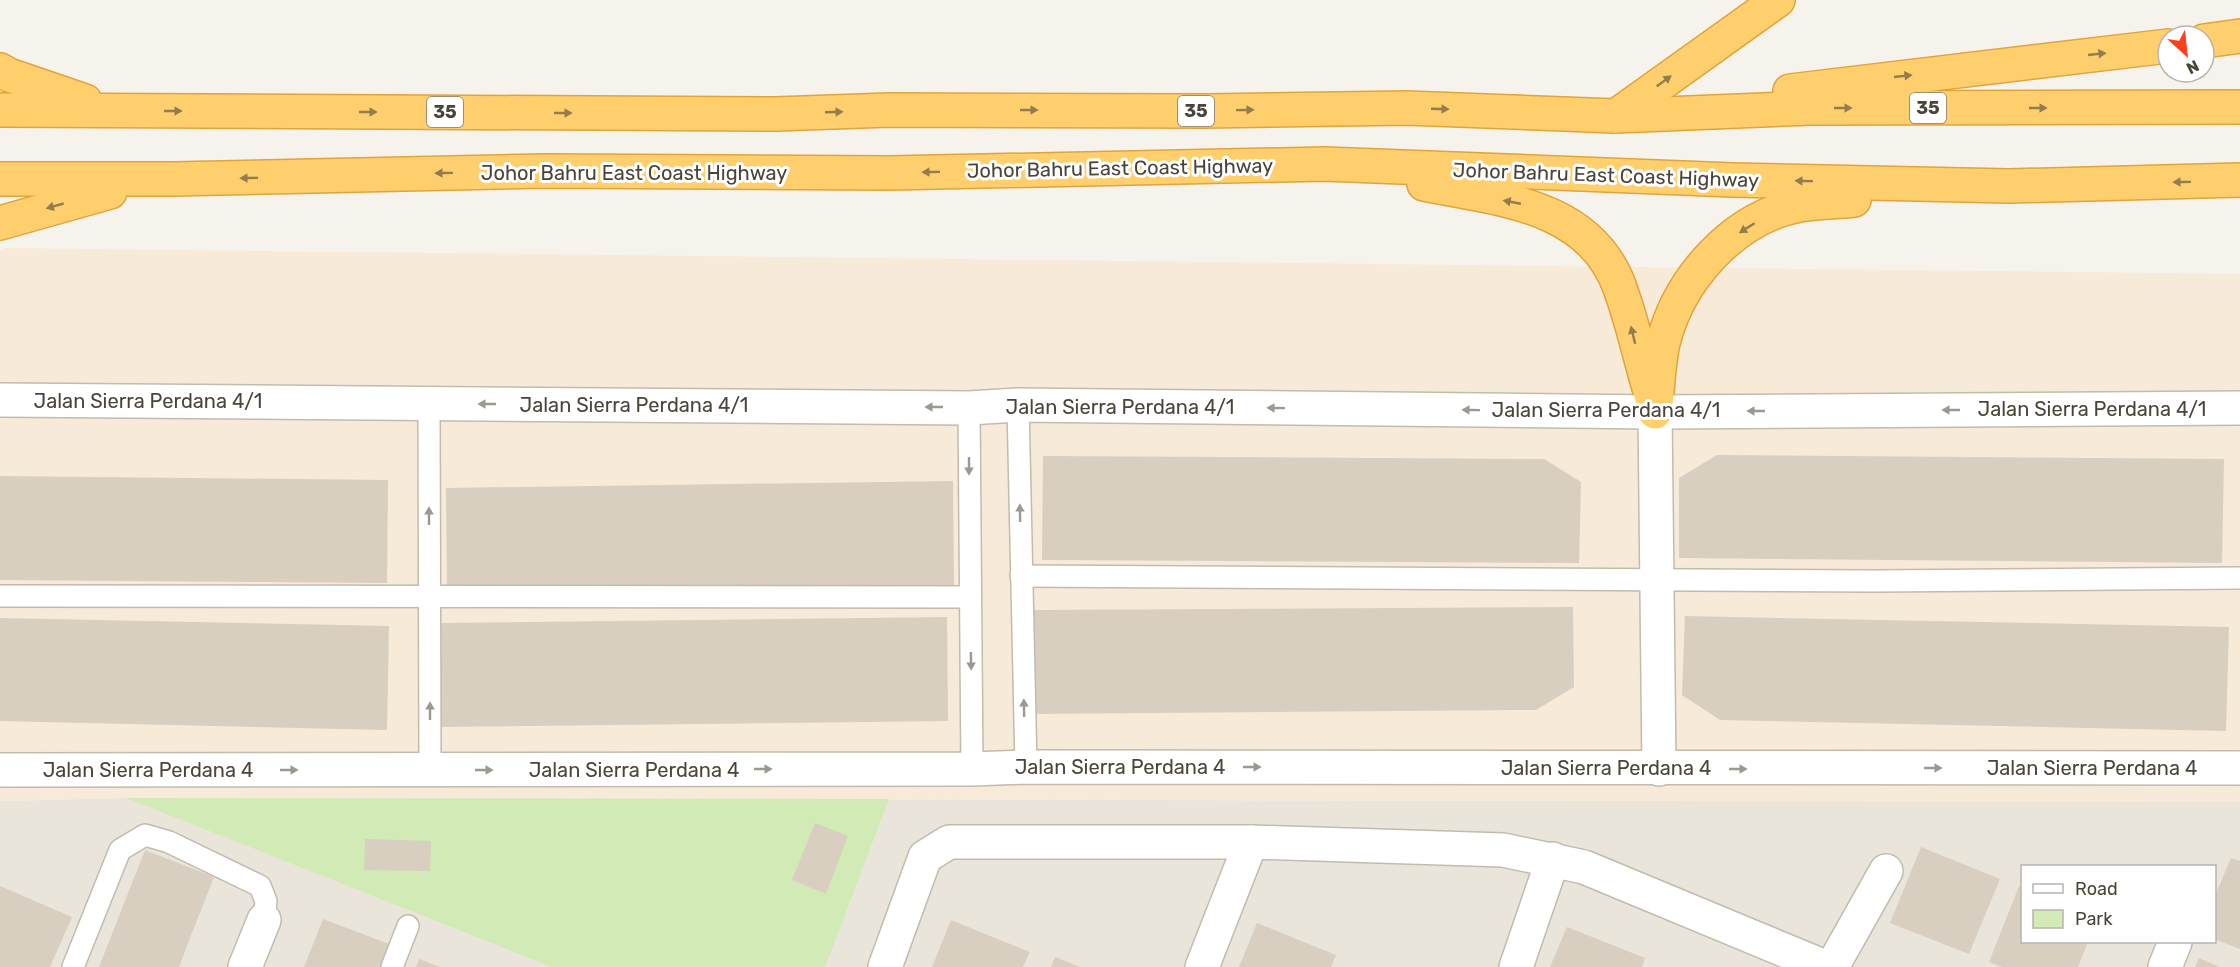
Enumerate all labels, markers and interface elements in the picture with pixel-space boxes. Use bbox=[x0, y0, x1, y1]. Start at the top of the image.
north arrow bbox=[2156, 24, 2216, 84]
one-way arrow bbox=[2087, 50, 2106, 59]
text: N bbox=[2183, 56, 2202, 78]
one-way arrow bbox=[1894, 71, 1913, 81]
one-way arrow bbox=[1656, 76, 1671, 88]
road number: 35 bbox=[1910, 93, 1946, 123]
road number: 35 bbox=[1178, 96, 1214, 126]
road number: 35 bbox=[427, 97, 463, 127]
one-way arrow bbox=[1833, 103, 1852, 113]
one-way arrow bbox=[2028, 103, 2047, 113]
one-way arrow bbox=[1020, 105, 1039, 115]
one-way arrow bbox=[1236, 105, 1255, 115]
one-way arrow bbox=[1431, 105, 1450, 114]
one-way arrow bbox=[164, 106, 183, 116]
one-way arrow bbox=[359, 107, 378, 117]
one-way arrow bbox=[825, 107, 844, 116]
one-way arrow bbox=[554, 108, 573, 118]
street label: Johor Bahru East Coast Highway bbox=[967, 153, 1273, 183]
street label: Johor Bahru East Coast Highway bbox=[1452, 158, 1760, 192]
street label: Johor Bahru East Coast Highway bbox=[481, 161, 787, 185]
one-way arrow bbox=[921, 167, 940, 177]
one-way arrow bbox=[434, 168, 453, 178]
one-way arrow bbox=[239, 173, 258, 182]
one-way arrow bbox=[1794, 176, 1813, 186]
one-way arrow bbox=[2172, 177, 2191, 186]
one-way arrow bbox=[1502, 197, 1521, 206]
one-way arrow bbox=[46, 201, 64, 211]
one-way arrow bbox=[1739, 222, 1755, 233]
one-way arrow bbox=[1628, 326, 1638, 345]
street label: Jalan Sierra Perdana 4/1 bbox=[34, 389, 262, 413]
street label: Jalan Sierra Perdana 4/1 bbox=[520, 393, 748, 417]
street label: Jalan Sierra Perdana 4/1 bbox=[1006, 395, 1234, 419]
street label: Jalan Sierra Perdana 4/1 bbox=[1978, 397, 2206, 421]
street label: Jalan Sierra Perdana 4/1 bbox=[1492, 398, 1720, 422]
one-way arrow bbox=[478, 399, 497, 409]
one-way arrow bbox=[925, 402, 944, 412]
one-way arrow bbox=[1266, 403, 1285, 412]
one-way arrow bbox=[1461, 405, 1480, 415]
one-way arrow bbox=[1941, 405, 1960, 415]
one-way arrow bbox=[1746, 406, 1765, 416]
one-way arrow bbox=[965, 457, 974, 476]
one-way arrow bbox=[1015, 504, 1025, 523]
one-way arrow bbox=[424, 507, 434, 526]
one-way arrow bbox=[966, 652, 976, 671]
one-way arrow bbox=[1019, 699, 1029, 718]
one-way arrow bbox=[425, 702, 434, 721]
street label: Jalan Sierra Perdana 4 bbox=[1015, 755, 1225, 779]
street label: Jalan Sierra Perdana 4 bbox=[1501, 756, 1711, 780]
street label: Jalan Sierra Perdana 4 bbox=[1987, 756, 2197, 780]
street label: Jalan Sierra Perdana 4 bbox=[43, 758, 253, 782]
street label: Jalan Sierra Perdana 4 bbox=[529, 758, 739, 782]
one-way arrow bbox=[1243, 762, 1262, 772]
one-way arrow bbox=[1924, 763, 1943, 773]
one-way arrow bbox=[754, 764, 773, 774]
one-way arrow bbox=[1729, 764, 1748, 774]
one-way arrow bbox=[280, 765, 299, 775]
one-way arrow bbox=[475, 765, 494, 775]
legend bbox=[2021, 865, 2216, 943]
text: Road bbox=[2075, 878, 2118, 900]
text: Park bbox=[2075, 908, 2113, 930]

